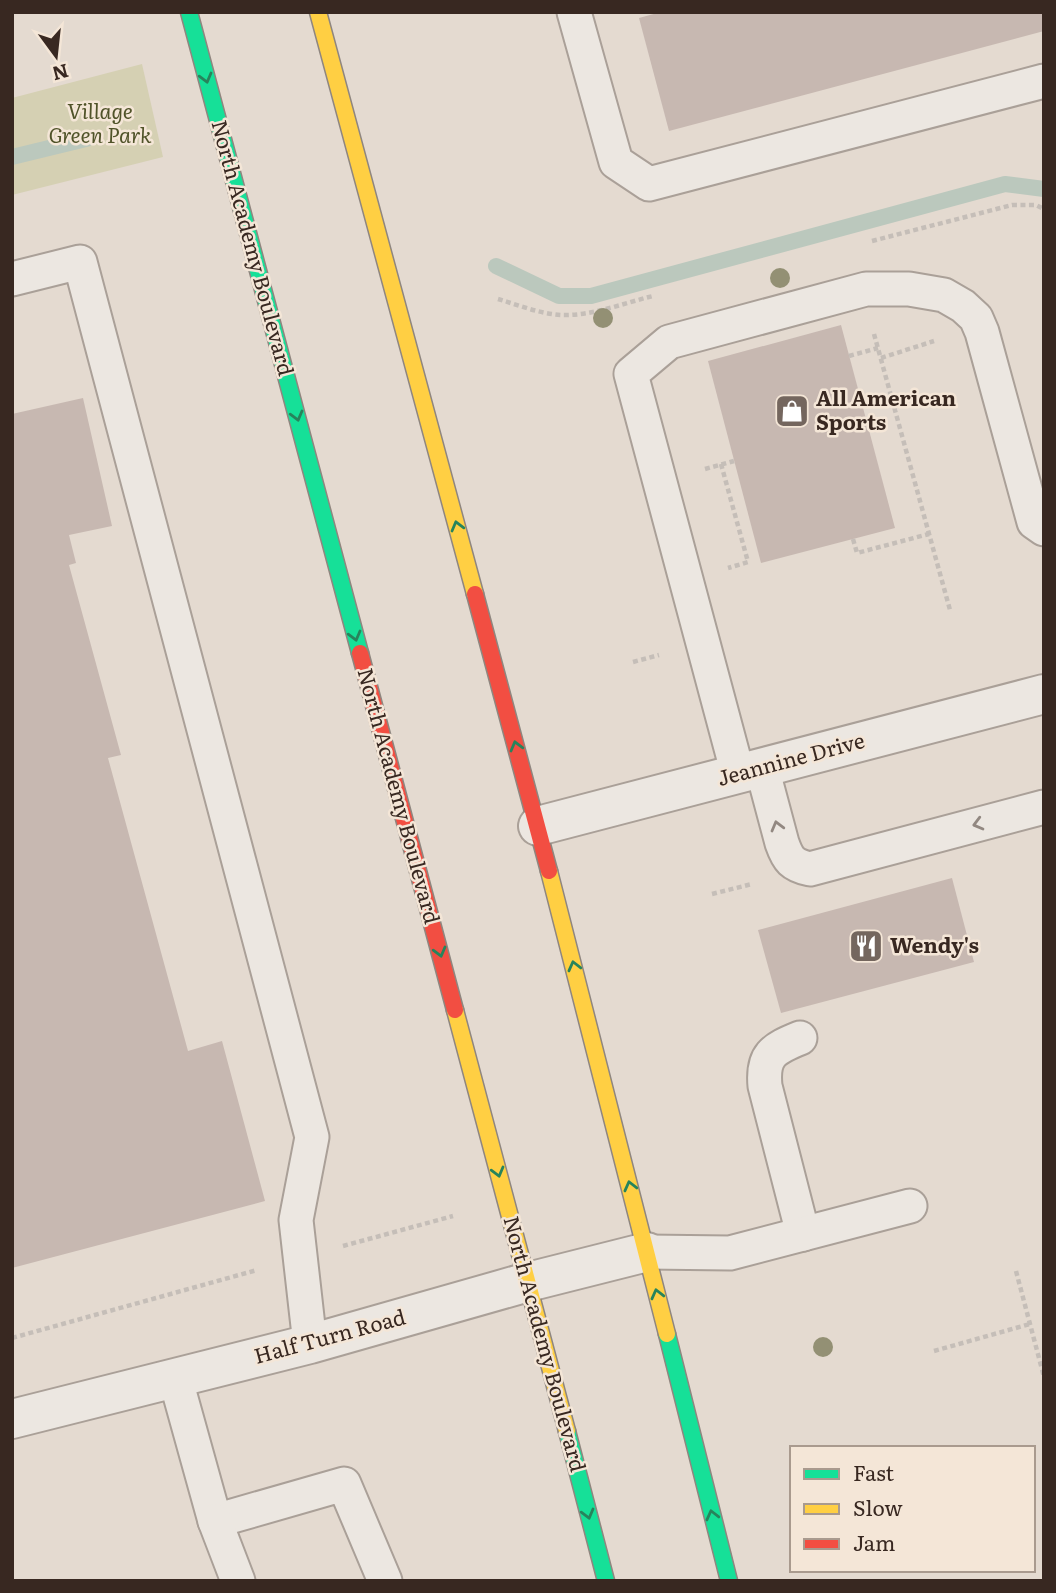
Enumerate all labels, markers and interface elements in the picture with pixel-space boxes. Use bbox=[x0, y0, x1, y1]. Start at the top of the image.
north arrow bbox=[21, 21, 91, 91]
text: N bbox=[49, 58, 72, 89]
one-way arrow bbox=[198, 72, 213, 84]
park label: Village Green Park bbox=[48, 94, 152, 149]
street label: North Academy Boulevard bbox=[205, 116, 304, 379]
place label: All American Sports bbox=[816, 381, 957, 436]
shop icon: All American Sports bbox=[773, 392, 811, 430]
one-way arrow bbox=[289, 410, 303, 422]
one-way arrow bbox=[451, 520, 465, 532]
one-way arrow bbox=[347, 630, 362, 642]
street label: North Academy Boulevard bbox=[351, 664, 450, 927]
street label: Jeannine Drive bbox=[713, 723, 868, 792]
one-way arrow bbox=[510, 740, 524, 752]
one-way arrow bbox=[972, 816, 984, 830]
one-way arrow bbox=[771, 820, 785, 832]
restaurant icon: Wendy's bbox=[847, 927, 885, 965]
place label: Wendy's bbox=[890, 928, 979, 959]
one-way arrow bbox=[432, 946, 446, 958]
one-way arrow bbox=[568, 960, 582, 972]
one-way arrow bbox=[490, 1165, 504, 1177]
one-way arrow bbox=[624, 1180, 639, 1192]
street label: North Academy Boulevard bbox=[497, 1212, 596, 1475]
one-way arrow bbox=[651, 1288, 665, 1300]
street label: Half Turn Road bbox=[250, 1299, 409, 1370]
legend bbox=[790, 1446, 1035, 1572]
text: Fast bbox=[853, 1456, 894, 1487]
text: Slow bbox=[853, 1491, 903, 1522]
one-way arrow bbox=[580, 1508, 594, 1520]
one-way arrow bbox=[706, 1509, 721, 1521]
text: Jam bbox=[853, 1526, 895, 1557]

